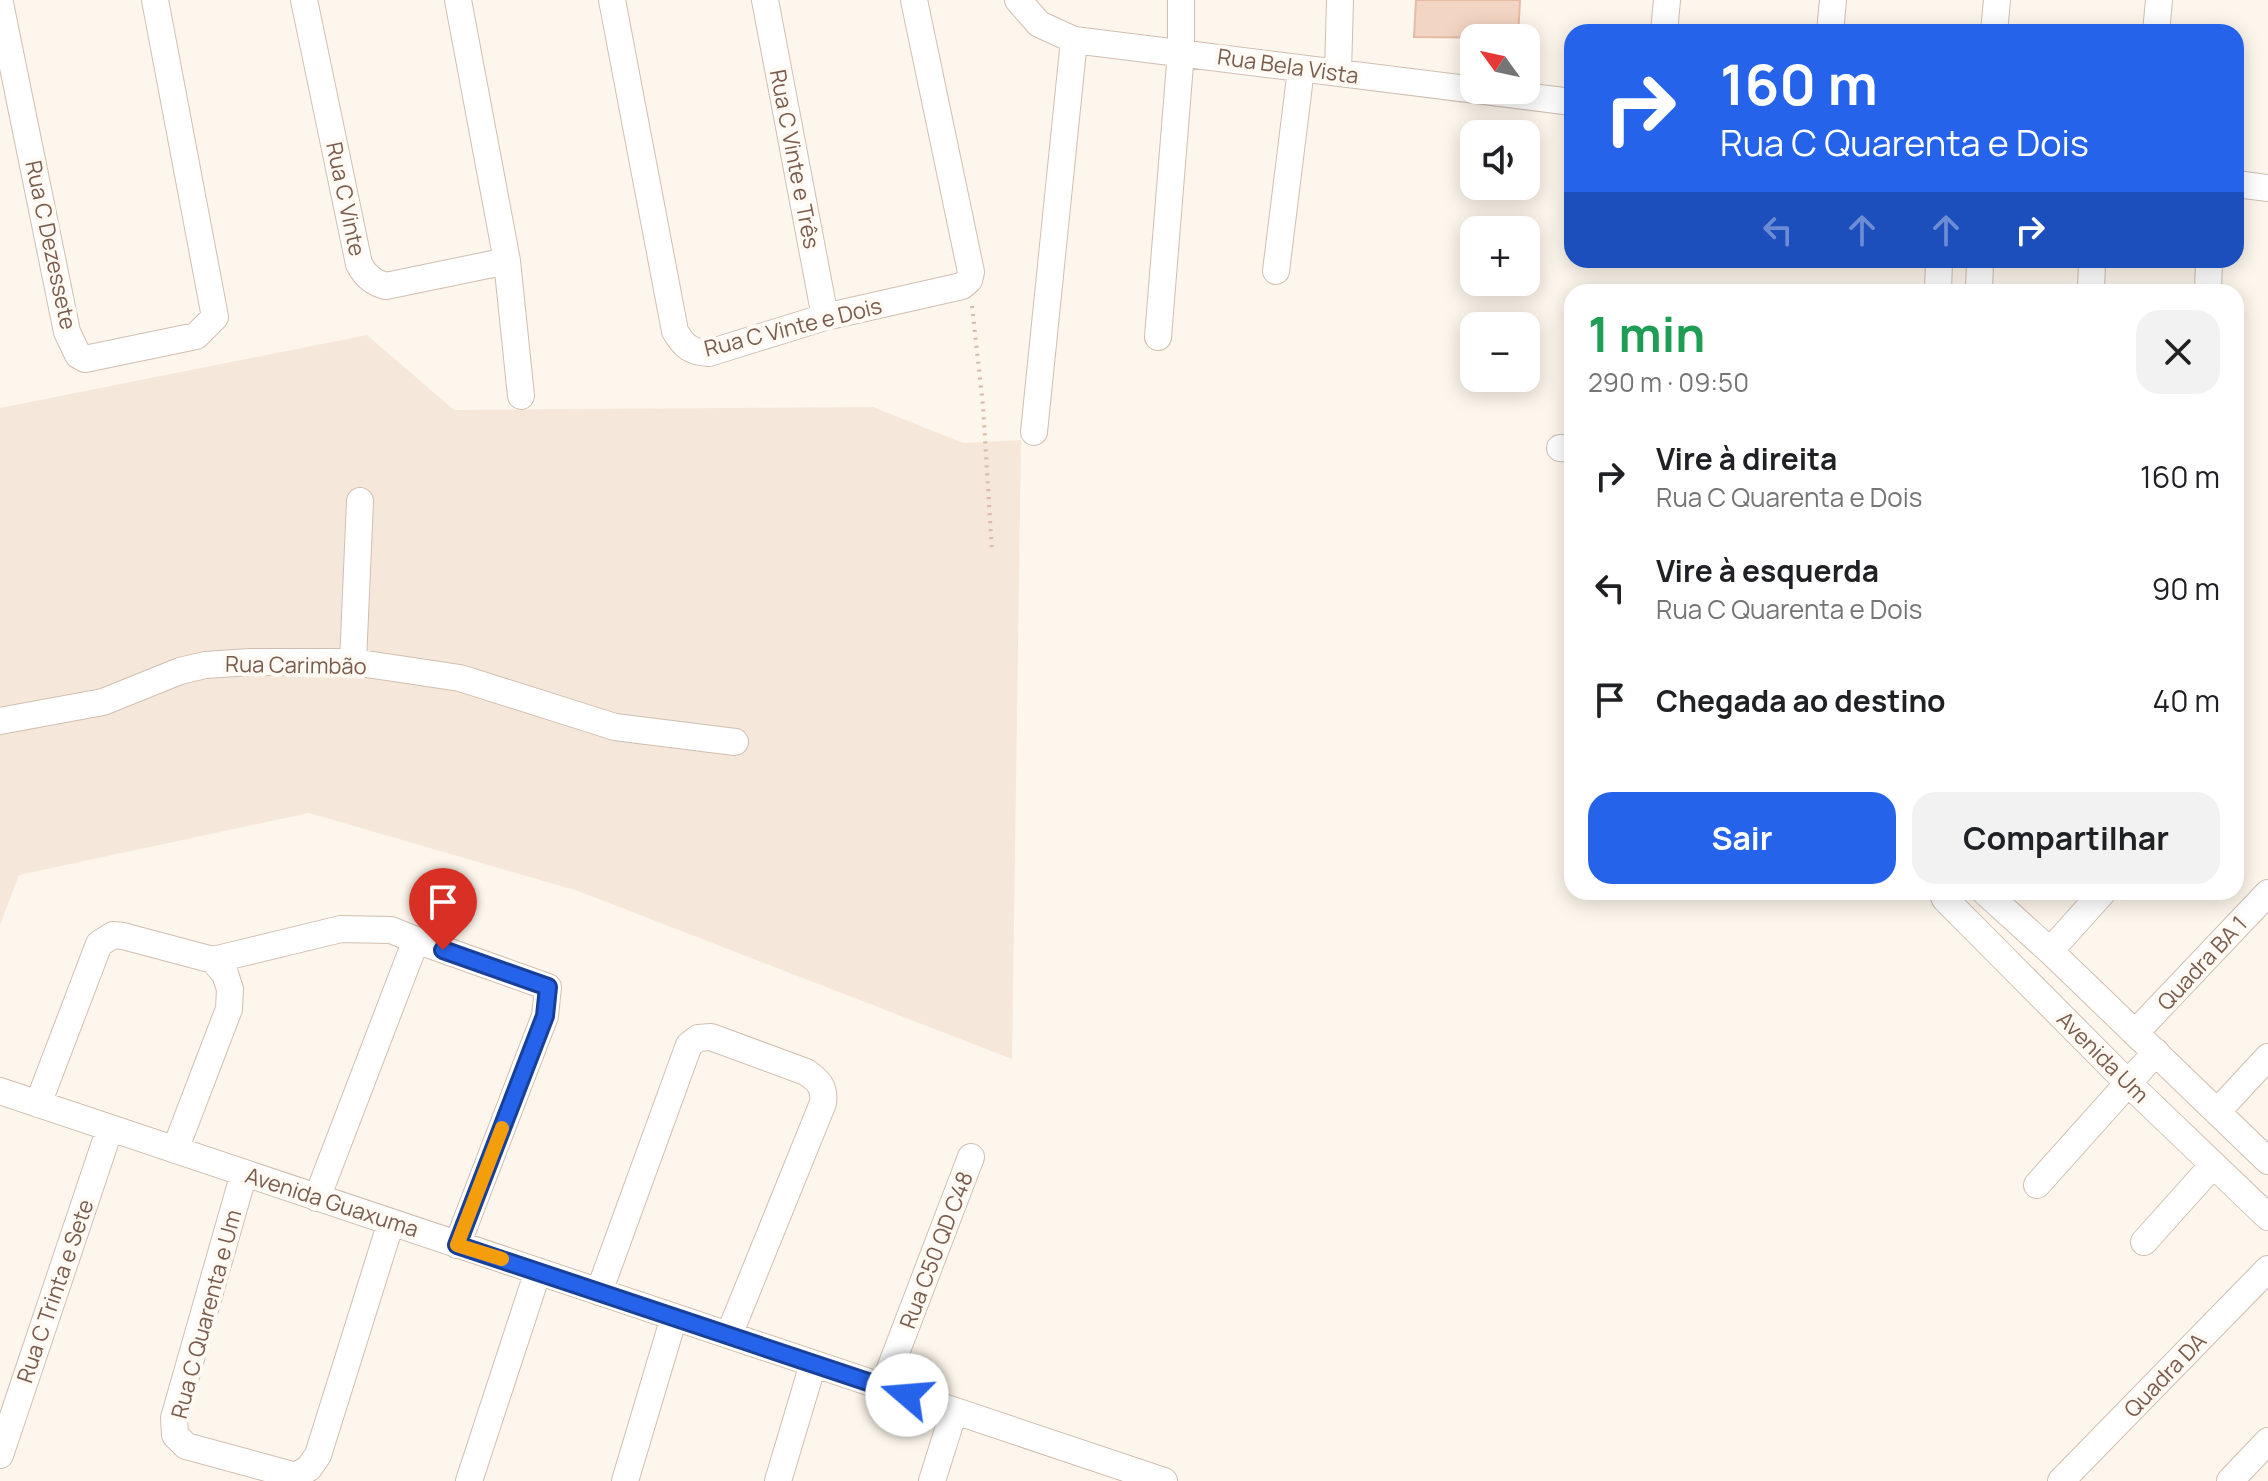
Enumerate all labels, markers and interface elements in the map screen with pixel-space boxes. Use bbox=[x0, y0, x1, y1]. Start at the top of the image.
north arrow bbox=[1460, 24, 1540, 104]
map controls bbox=[1460, 24, 1540, 392]
street label: Rua Bela Vista bbox=[1215, 41, 1361, 91]
text: 160 m bbox=[1720, 45, 1878, 122]
icon: right bbox=[1588, 56, 1692, 160]
street label: Rua C Vinte e Três bbox=[763, 67, 827, 251]
text: Rua C Quarenta e Dois bbox=[1720, 118, 2089, 167]
button: sound bbox=[1460, 120, 1540, 200]
street label: Rua C Vinte bbox=[319, 139, 373, 259]
street label: Rua C Dezessete bbox=[18, 158, 84, 332]
icon: left bbox=[1756, 208, 1800, 252]
icon: ahead bbox=[1840, 208, 1884, 252]
icon: ahead bbox=[1924, 208, 1968, 252]
icon: right bbox=[2008, 208, 2052, 252]
button: + bbox=[1460, 216, 1540, 296]
street label: Rua C Vinte e Dois bbox=[701, 290, 885, 364]
text: 1 min bbox=[1588, 301, 1705, 366]
button: close bbox=[2136, 310, 2220, 394]
button: − bbox=[1460, 312, 1540, 392]
text: 290 m · 09:50 bbox=[1588, 364, 1749, 400]
text: Vire à direita bbox=[1656, 438, 1837, 479]
icon: right bbox=[1588, 454, 1632, 498]
text: 160 m bbox=[2140, 456, 2220, 497]
text: Rua C Quarenta e Dois bbox=[1656, 479, 1922, 515]
text: Vire à esquerda bbox=[1656, 550, 1879, 591]
icon: left bbox=[1588, 566, 1632, 610]
text: 90 m bbox=[2152, 568, 2220, 609]
text: Rua C Quarenta e Dois bbox=[1656, 591, 1922, 627]
street label: Rua Carimbão bbox=[225, 649, 367, 681]
icon: arrive bbox=[1588, 678, 1632, 722]
text: Chegada ao destino bbox=[1656, 680, 1946, 721]
text: 40 m bbox=[2153, 680, 2220, 721]
button: Sair bbox=[1588, 792, 1896, 884]
button: Compartilhar bbox=[1912, 792, 2220, 884]
pin bbox=[409, 868, 477, 950]
icon: arrive bbox=[421, 880, 465, 924]
street label: Quadra BA 1 bbox=[2151, 909, 2253, 1017]
street label: Avenida Um bbox=[2051, 1005, 2155, 1109]
street label: Avenida Guaxuma bbox=[242, 1160, 422, 1244]
street label: Rua C50 QD C48 bbox=[892, 1167, 980, 1333]
street label: Rua C Trinta e Sete bbox=[10, 1195, 101, 1387]
street label: Rua C Quarenta e Um bbox=[164, 1206, 248, 1422]
street label: Quadra DA bbox=[2117, 1326, 2213, 1424]
position arrow bbox=[865, 1353, 949, 1437]

